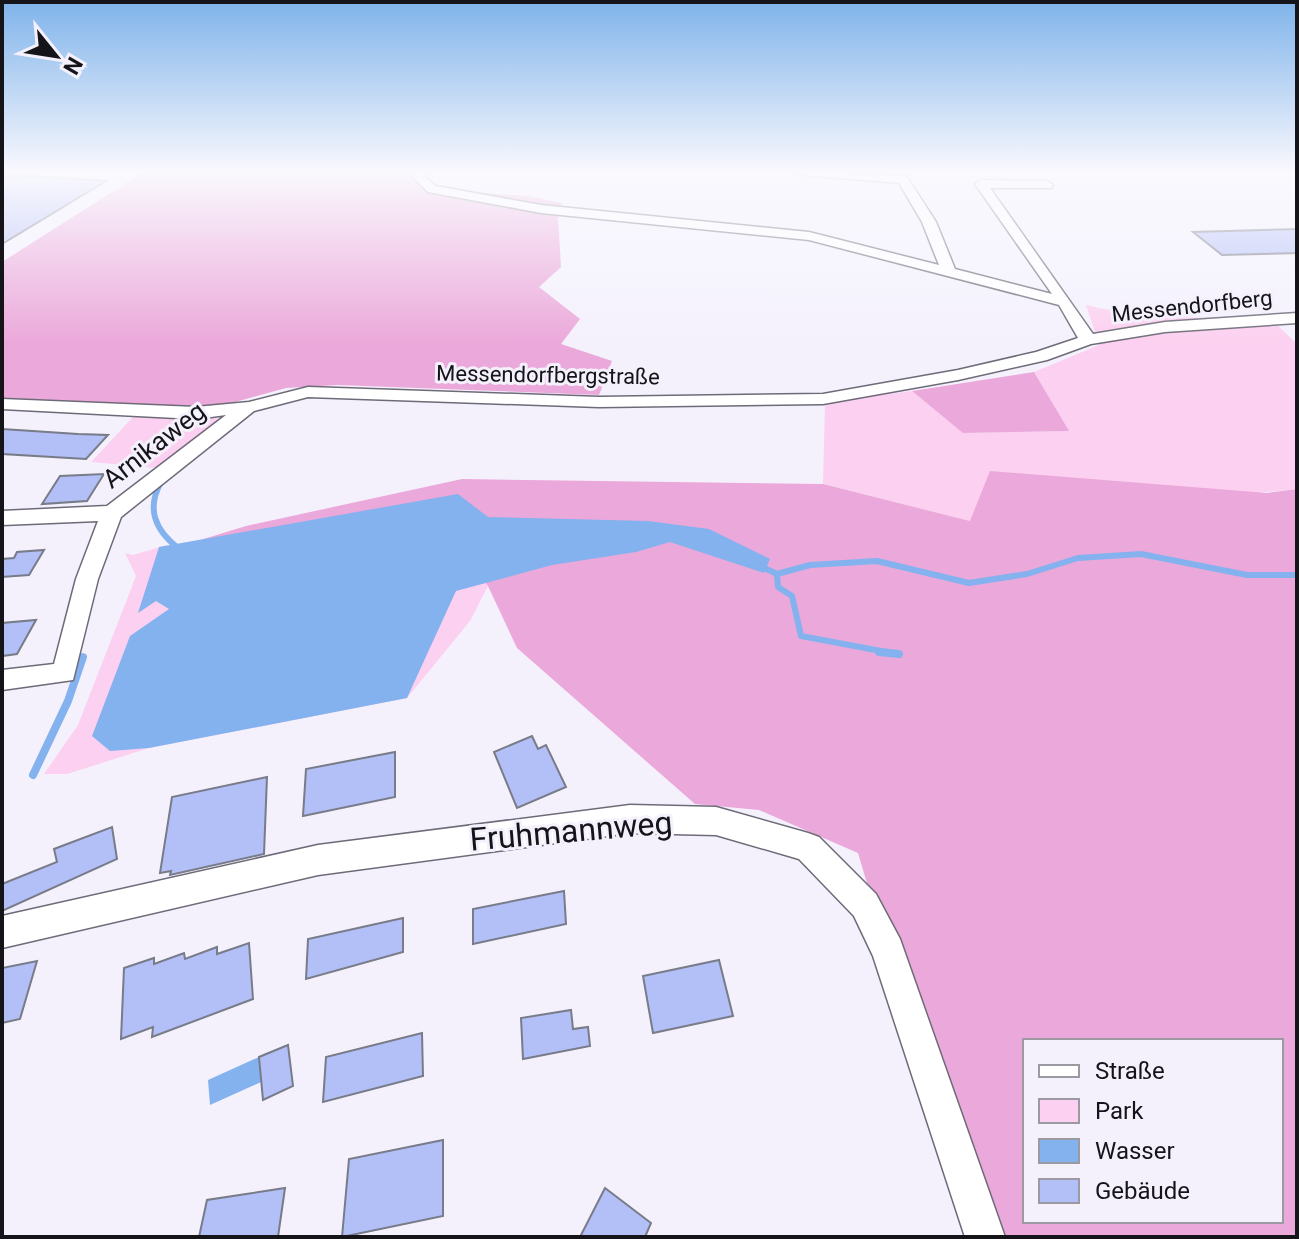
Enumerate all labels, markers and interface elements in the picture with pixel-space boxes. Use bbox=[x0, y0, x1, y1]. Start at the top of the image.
north arrow bbox=[16, 16, 96, 96]
text: N bbox=[58, 53, 88, 79]
street label: Messendorfberg bbox=[1111, 285, 1273, 327]
street label: Messendorfbergstraße bbox=[436, 361, 660, 389]
street label: Arnikaweg bbox=[97, 396, 211, 494]
street label: Fruhmannweg bbox=[468, 803, 674, 859]
legend bbox=[1023, 1039, 1283, 1223]
text: Straße bbox=[1095, 1057, 1165, 1085]
text: Park bbox=[1095, 1097, 1144, 1125]
text: Wasser bbox=[1095, 1137, 1175, 1165]
text: Gebäude bbox=[1095, 1177, 1190, 1205]

